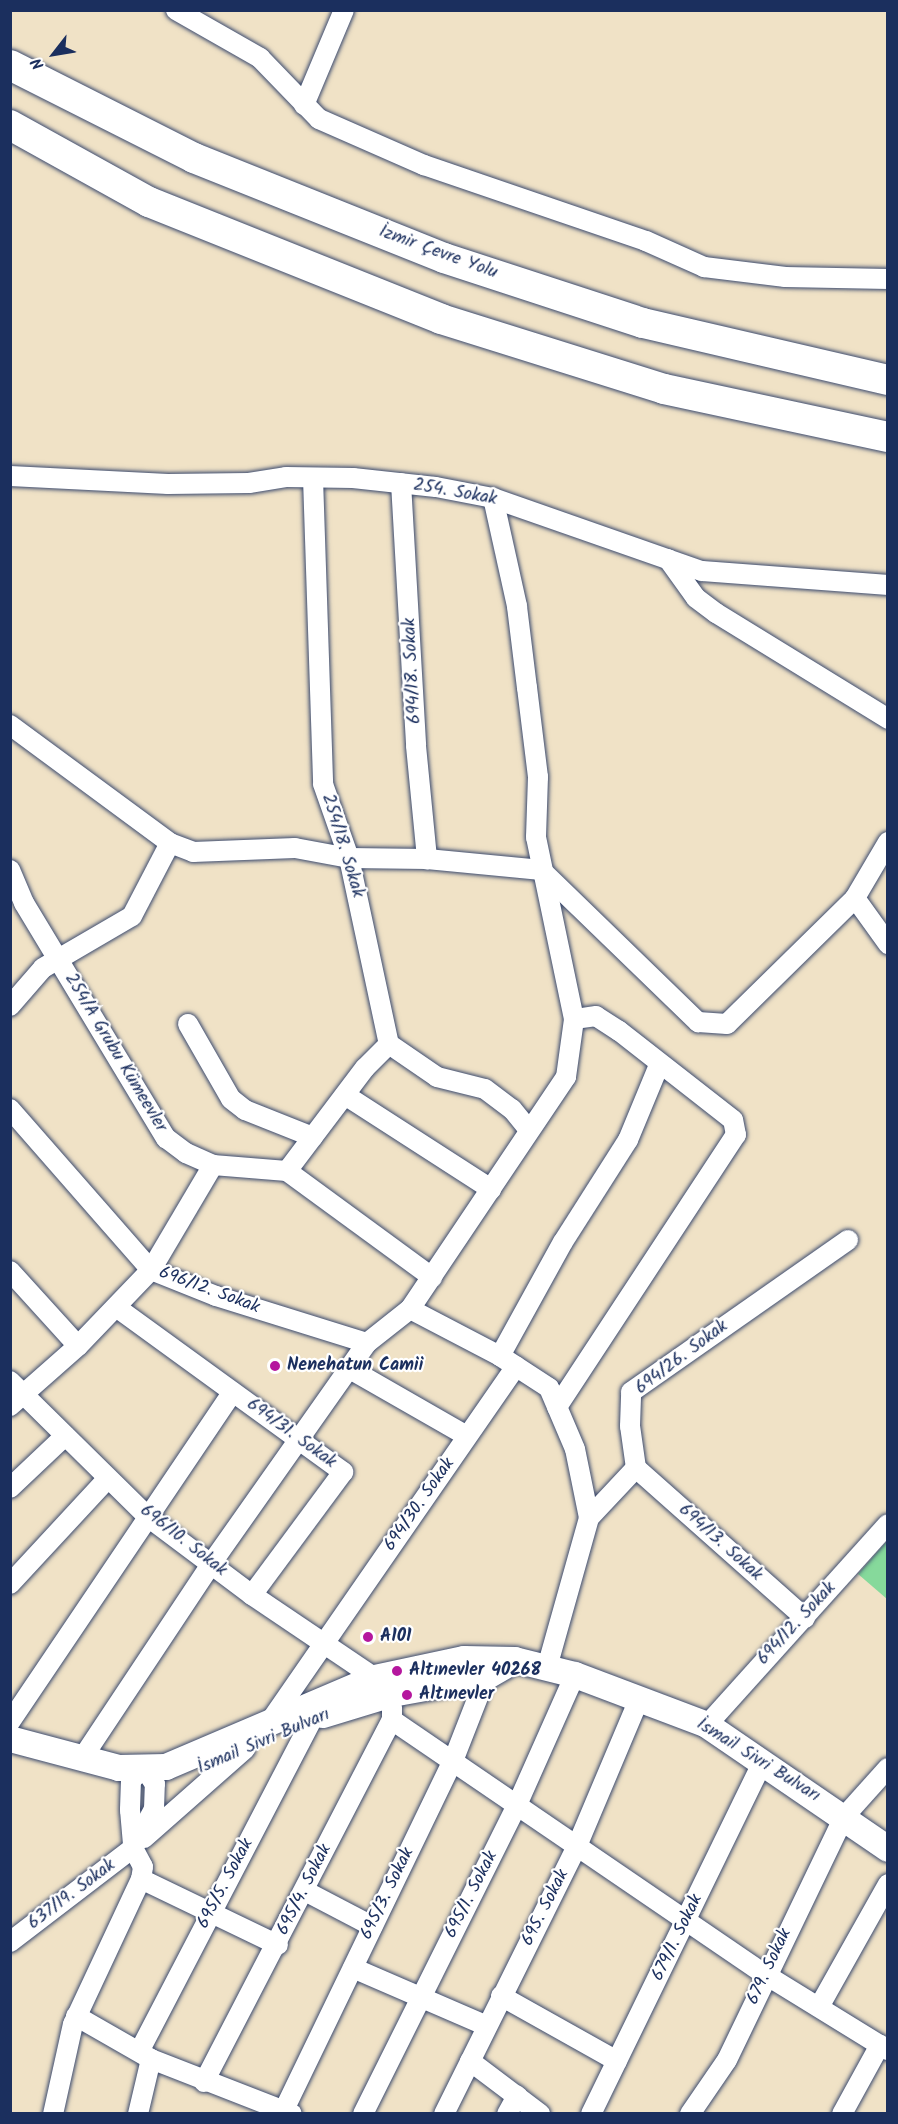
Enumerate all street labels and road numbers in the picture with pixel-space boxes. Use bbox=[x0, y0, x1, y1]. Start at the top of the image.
street label: İzmir Çevre Yolu bbox=[376, 222, 500, 284]
street label: 254. Sokak bbox=[411, 475, 499, 511]
street label: 694/18. Sokak bbox=[399, 617, 427, 725]
street label: 254/18. Sokak bbox=[316, 791, 368, 901]
street label: 254/A Grubu Kümeevler bbox=[59, 970, 171, 1136]
street label: 696/12. Sokak bbox=[156, 1263, 262, 1319]
street label: 694/26. Sokak bbox=[632, 1316, 732, 1400]
street label: 694/31. Sokak bbox=[242, 1394, 340, 1474]
street label: 694/30. Sokak bbox=[380, 1454, 460, 1556]
street label: 696/10. Sokak bbox=[135, 1500, 231, 1582]
street label: 694/13. Sokak bbox=[674, 1500, 766, 1586]
street label: 694/12. Sokak bbox=[753, 1578, 841, 1670]
street label: İsmail Sivri Bulvarı bbox=[194, 1704, 334, 1780]
street label: İsmail Sivri Bulvarı bbox=[692, 1714, 824, 1808]
street label: 695/5. Sokak bbox=[193, 1835, 259, 1933]
street label: 695/4. Sokak bbox=[273, 1841, 337, 1939]
street label: 695/3. Sokak bbox=[356, 1844, 420, 1944]
street label: 695/1. Sokak bbox=[441, 1848, 503, 1942]
street label: 637/19. Sokak bbox=[24, 1855, 120, 1935]
street label: 695. Sokak bbox=[518, 1866, 574, 1950]
street label: 679/1. Sokak bbox=[648, 1891, 708, 1985]
street label: 679. Sokak bbox=[743, 1925, 797, 2009]

